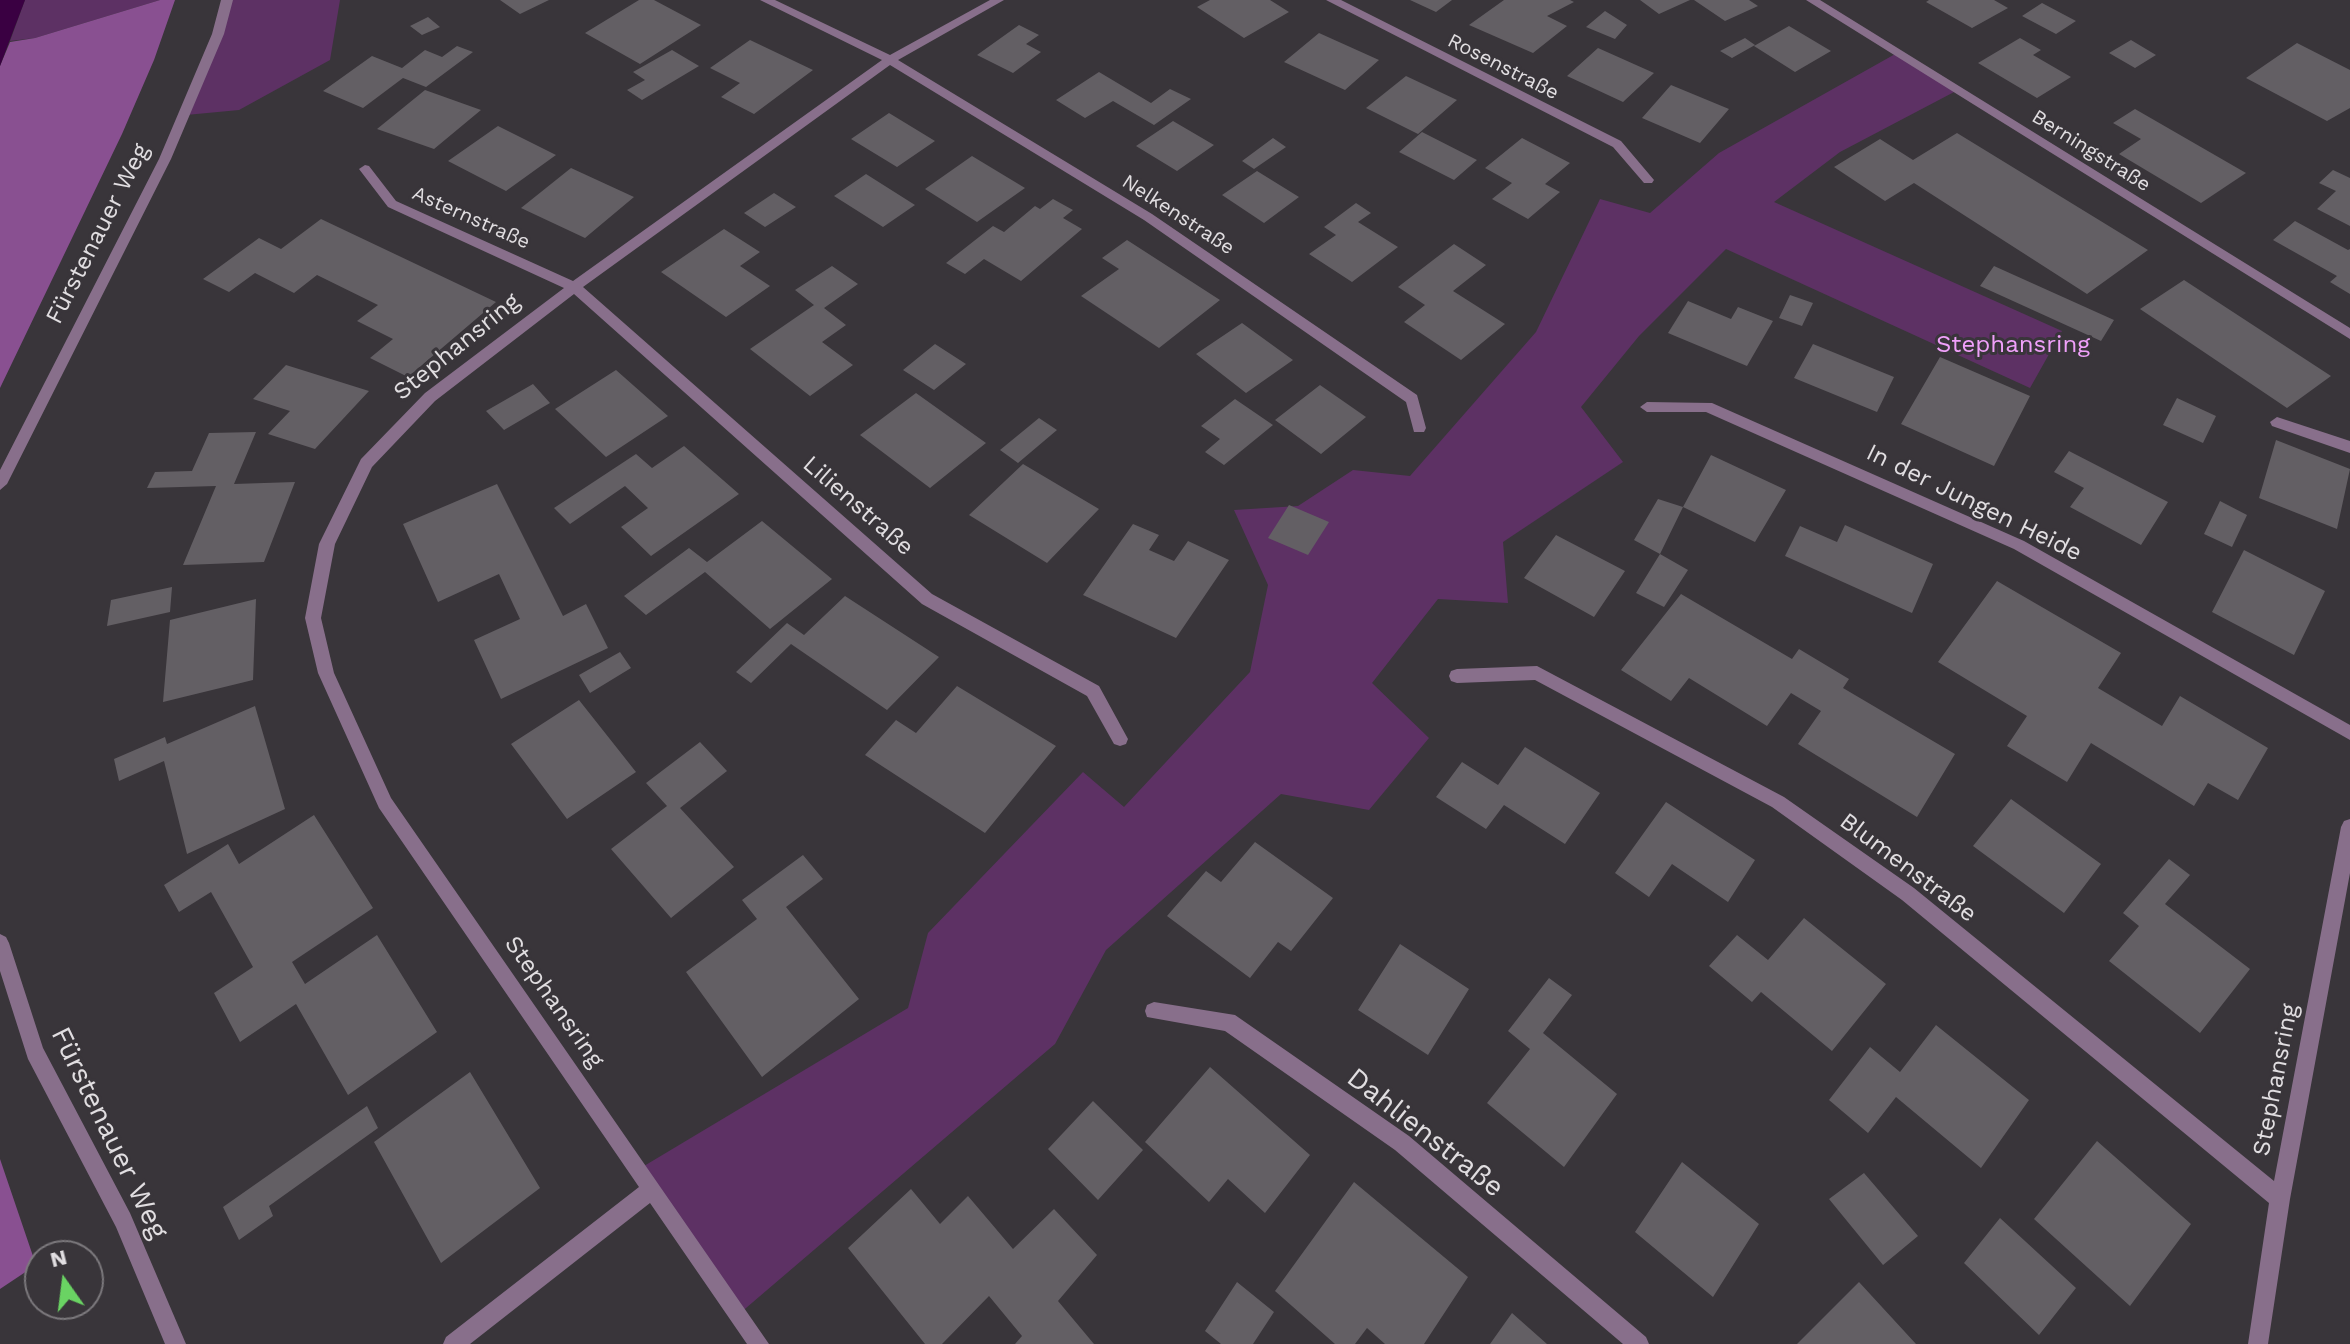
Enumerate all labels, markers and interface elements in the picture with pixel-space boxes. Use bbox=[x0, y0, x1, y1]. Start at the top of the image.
street label: Rosenstraße bbox=[1443, 29, 1563, 105]
street label: Berningstraße bbox=[2027, 105, 2155, 197]
street label: Fürstenauer Weg bbox=[40, 139, 156, 329]
street label: Nelkenstraße bbox=[1117, 170, 1239, 260]
street label: Asternstraße bbox=[409, 181, 533, 255]
street label: Stephansring bbox=[388, 287, 526, 407]
park label: Stephansring bbox=[1936, 331, 2090, 359]
street label: In der Jungen Heide bbox=[1862, 438, 2086, 568]
street label: Lilienstraße bbox=[797, 450, 919, 562]
street label: Blumenstraße bbox=[1834, 807, 1982, 929]
street label: Stephansring bbox=[498, 931, 610, 1073]
street label: Stephansring bbox=[2247, 1002, 2305, 1158]
street label: Fürstenauer Weg bbox=[43, 1022, 175, 1244]
street label: Dahlienstraße bbox=[1340, 1061, 1510, 1205]
north arrow bbox=[24, 1240, 104, 1320]
text: N bbox=[48, 1244, 69, 1272]

